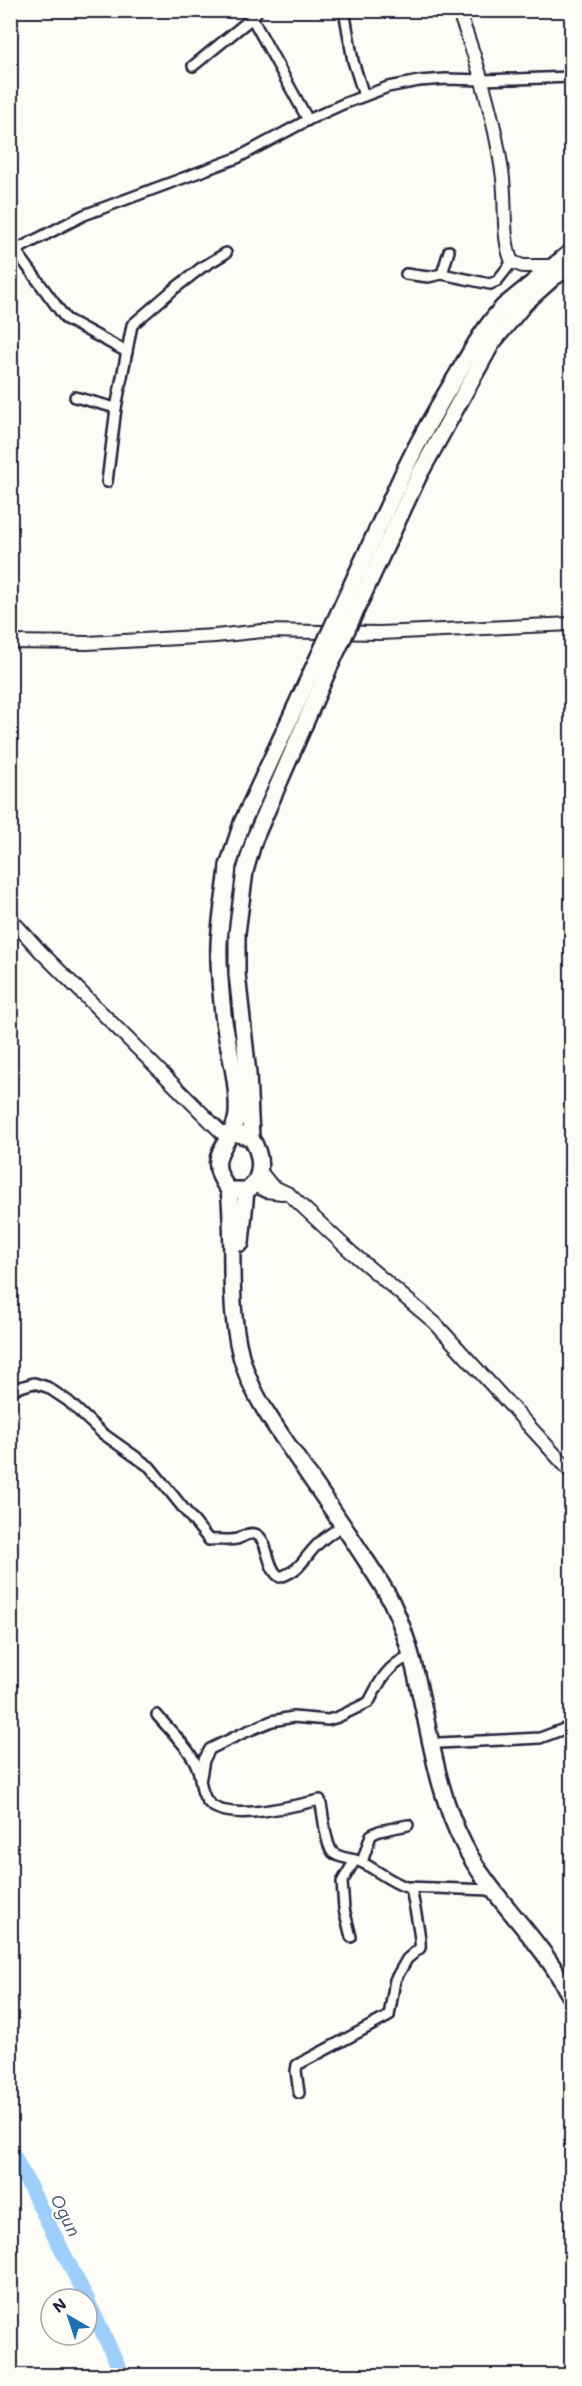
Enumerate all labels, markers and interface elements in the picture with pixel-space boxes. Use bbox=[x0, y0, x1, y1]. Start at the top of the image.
water label: Ogun bbox=[45, 2190, 87, 2240]
north arrow bbox=[39, 2287, 99, 2347]
text: N bbox=[48, 2293, 71, 2317]

